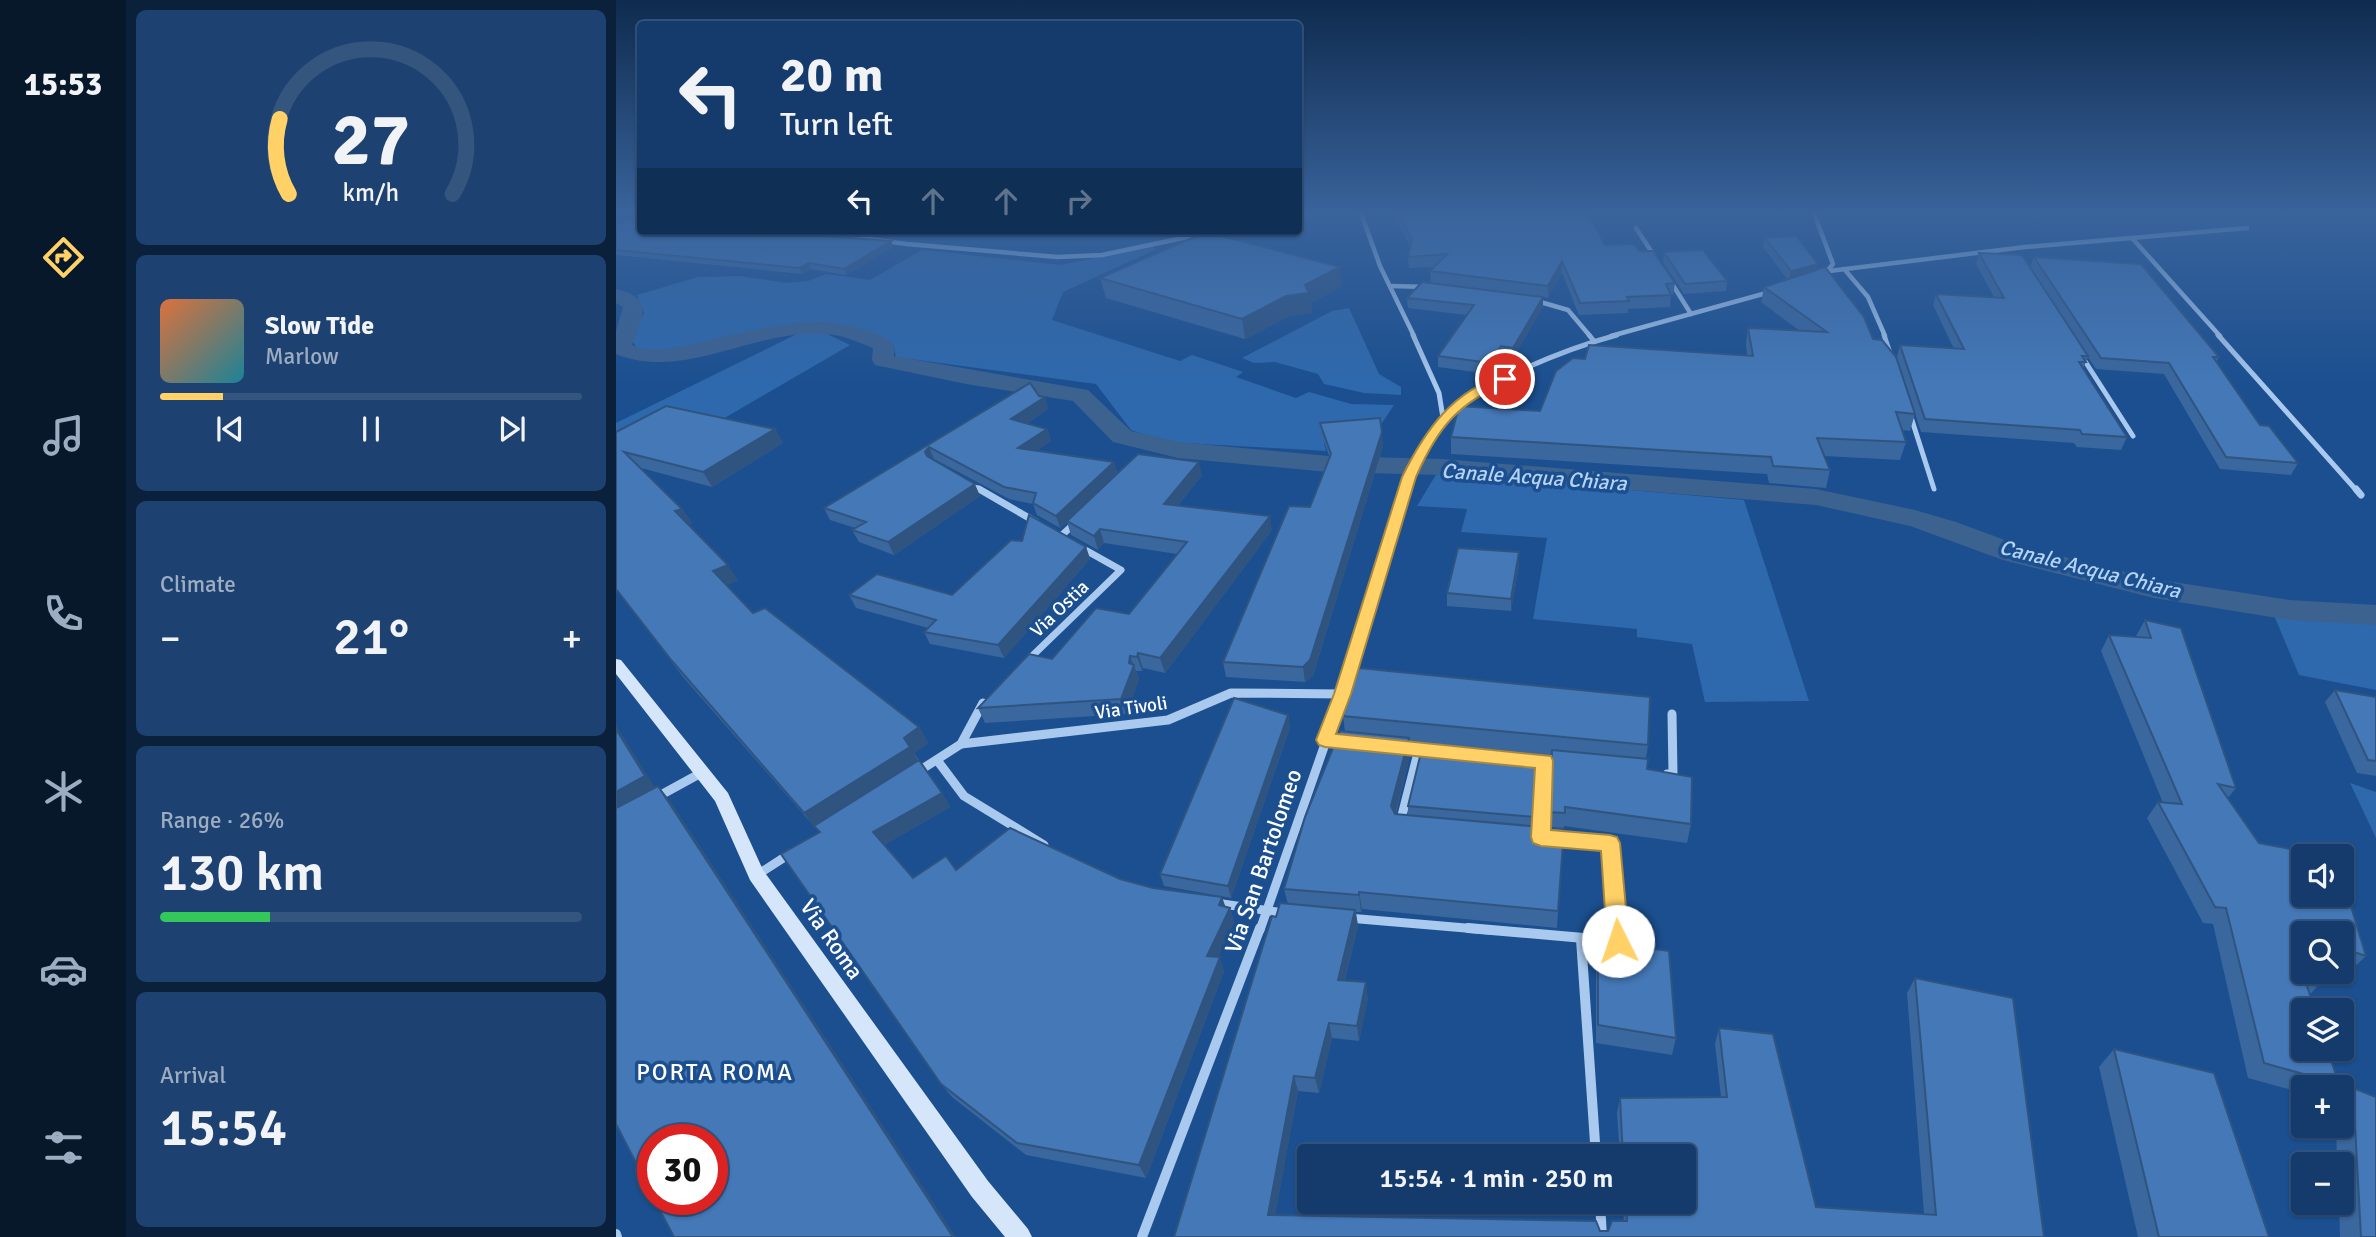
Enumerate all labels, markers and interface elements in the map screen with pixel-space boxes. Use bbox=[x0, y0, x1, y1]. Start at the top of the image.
text: 20 m bbox=[780, 45, 883, 105]
icon: left bbox=[665, 49, 756, 140]
text: 15:53 bbox=[24, 65, 102, 104]
text: 27 bbox=[332, 96, 410, 185]
text: Turn left bbox=[780, 105, 893, 144]
text: km/h bbox=[343, 177, 399, 208]
icon: left bbox=[841, 182, 879, 220]
icon: ahead bbox=[914, 182, 952, 220]
icon: ahead bbox=[987, 182, 1025, 220]
icon: right bbox=[1060, 182, 1098, 220]
icon: directions bbox=[39, 233, 88, 282]
text: Slow Tide bbox=[265, 310, 374, 342]
text: Marlow bbox=[265, 342, 339, 371]
pin bbox=[1475, 349, 1535, 409]
icon: arrive bbox=[1486, 360, 1524, 398]
icon: previous bbox=[211, 410, 249, 448]
icon: pause bbox=[352, 410, 390, 448]
icon: next bbox=[493, 410, 531, 448]
icon: music bbox=[39, 411, 88, 460]
water label: Canale Acqua Chiara bbox=[1441, 458, 1629, 497]
water label: Canale Acqua Chiara bbox=[1997, 534, 2184, 604]
text: Climate bbox=[160, 570, 236, 599]
street label: Via Ostia bbox=[1025, 575, 1094, 642]
icon: phone bbox=[39, 589, 88, 638]
text: 21° bbox=[333, 605, 409, 669]
text: − bbox=[160, 615, 181, 662]
text: + bbox=[561, 615, 582, 662]
street label: Via Tivoli bbox=[1093, 691, 1169, 725]
street label: Via San Bartolomeo bbox=[1218, 765, 1309, 957]
icon: climate bbox=[39, 767, 88, 816]
text: Range · 26% bbox=[160, 806, 284, 835]
text: 130 km bbox=[160, 841, 324, 905]
map controls bbox=[2291, 844, 2354, 1215]
button: sound bbox=[2291, 844, 2354, 907]
street label: Via Roma bbox=[793, 893, 870, 985]
position arrow bbox=[1581, 904, 1655, 978]
button: search bbox=[2291, 921, 2354, 984]
icon: car bbox=[39, 945, 88, 994]
button: layers bbox=[2291, 998, 2354, 1061]
district label: PORTA ROMA bbox=[636, 1057, 794, 1087]
text: Arrival bbox=[160, 1061, 226, 1090]
button: + bbox=[2291, 1075, 2354, 1138]
text: 15:54 bbox=[160, 1096, 287, 1160]
icon: filters bbox=[39, 1123, 88, 1172]
speed limit sign: 30 bbox=[637, 1124, 728, 1215]
button: − bbox=[2291, 1152, 2354, 1215]
text: 15:54 · 1 min · 250 m bbox=[1380, 1163, 1613, 1195]

